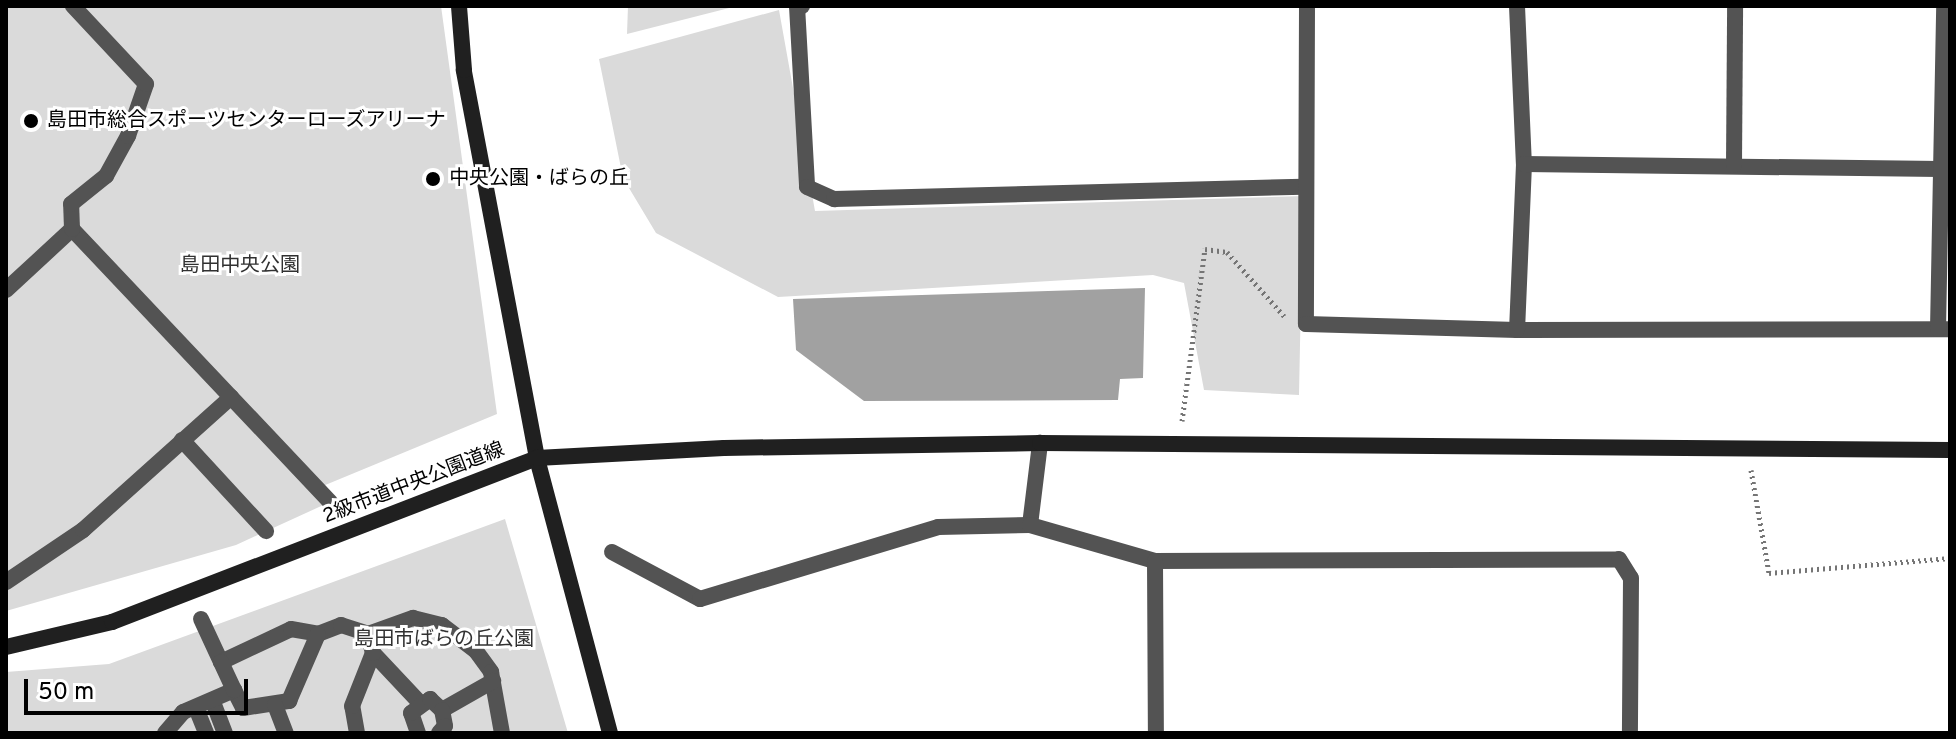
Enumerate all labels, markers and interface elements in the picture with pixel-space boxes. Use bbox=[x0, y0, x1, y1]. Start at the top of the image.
place label: 島田市総合スポーツセンターローズアリーナ bbox=[47, 109, 447, 133]
marker: 島田市総合スポーツセンターローズアリーナ bbox=[22, 112, 40, 130]
place label: 中央公園・ばらの丘 bbox=[449, 167, 629, 191]
marker: 中央公園・ばらの丘 bbox=[424, 170, 442, 188]
park label: 島田中央公園 bbox=[180, 254, 300, 278]
street label: 2級市道中央公園道線 bbox=[320, 438, 508, 530]
park label: 島田市ばらの丘公園 bbox=[354, 628, 534, 652]
scale bar bbox=[28, 663, 252, 713]
text: 50 m bbox=[38, 678, 94, 708]

